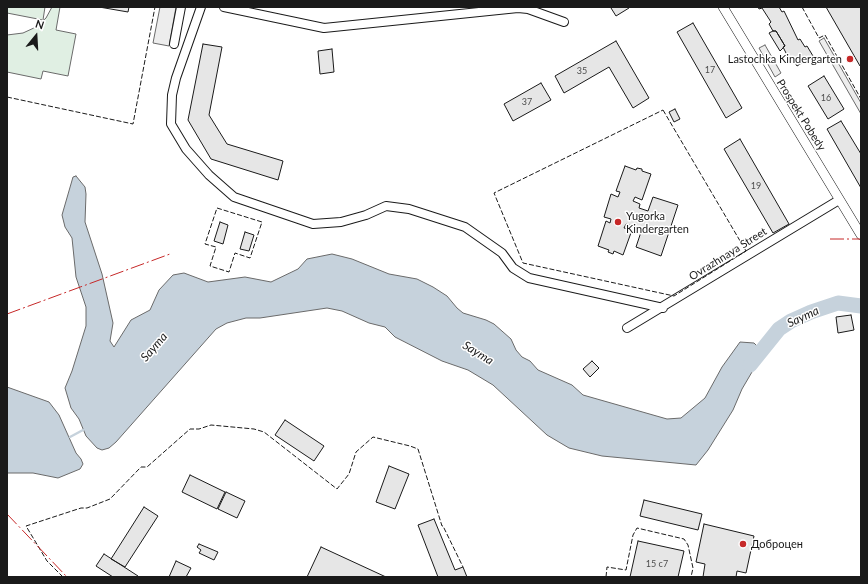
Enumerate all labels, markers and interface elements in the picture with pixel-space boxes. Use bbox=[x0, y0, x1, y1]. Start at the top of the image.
north arrow bbox=[16, 16, 56, 56]
text: N bbox=[34, 17, 46, 32]
place label: Lastochka Kindergarten bbox=[728, 52, 842, 66]
marker: Lastochka Kindergarten bbox=[845, 54, 855, 64]
house number: 17 bbox=[705, 65, 715, 75]
house number: 35 bbox=[577, 66, 587, 76]
street label: Prospekt Pobedy bbox=[774, 77, 828, 153]
house number: 16 bbox=[821, 93, 831, 103]
house number: 37 bbox=[522, 97, 532, 107]
house number: 19 bbox=[751, 181, 761, 191]
place label: Yugorka Kindergarten bbox=[626, 209, 689, 235]
marker: Yugorka Kindergarten bbox=[613, 217, 623, 227]
street label: Ovrazhnaya Street bbox=[687, 225, 769, 283]
water label: Sayma bbox=[785, 303, 821, 331]
water label: Sayma bbox=[138, 330, 170, 364]
water label: Sayma bbox=[460, 338, 496, 368]
place label: Доброцен bbox=[751, 537, 803, 551]
marker: Доброцен bbox=[738, 539, 748, 549]
house number: 15 с7 bbox=[646, 559, 668, 569]

